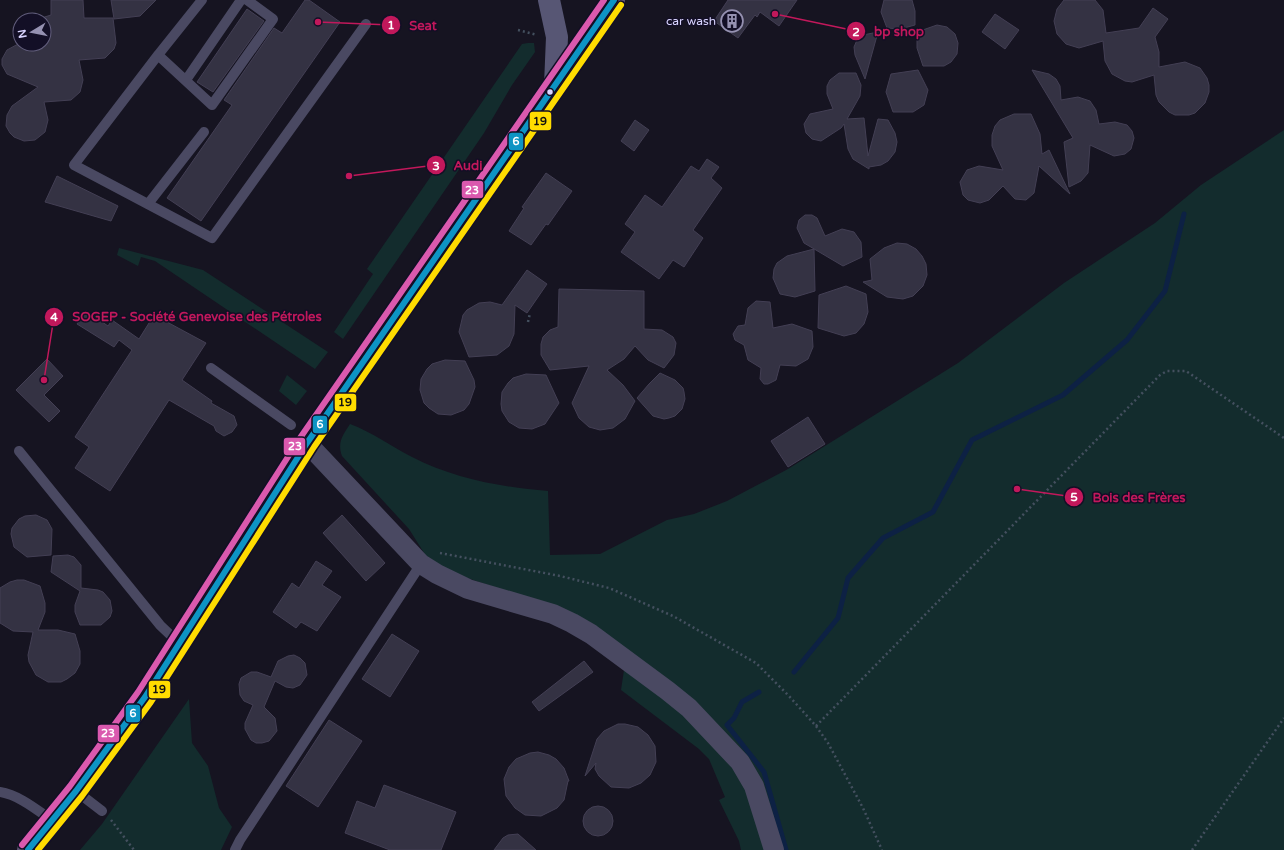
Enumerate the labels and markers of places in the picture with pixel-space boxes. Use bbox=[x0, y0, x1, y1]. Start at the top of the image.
building icon: car wash bbox=[719, 8, 745, 34]
callout: Seat bbox=[381, 13, 444, 38]
place label: car wash bbox=[666, 14, 716, 28]
callout: bp shop bbox=[846, 19, 932, 44]
unlabelled marker bbox=[545, 87, 555, 97]
callout: Audi bbox=[426, 153, 491, 178]
callout: SOGEP - Société Genevoise des Pétroles bbox=[44, 304, 330, 329]
callout: Bois des Frères bbox=[1064, 485, 1193, 510]

